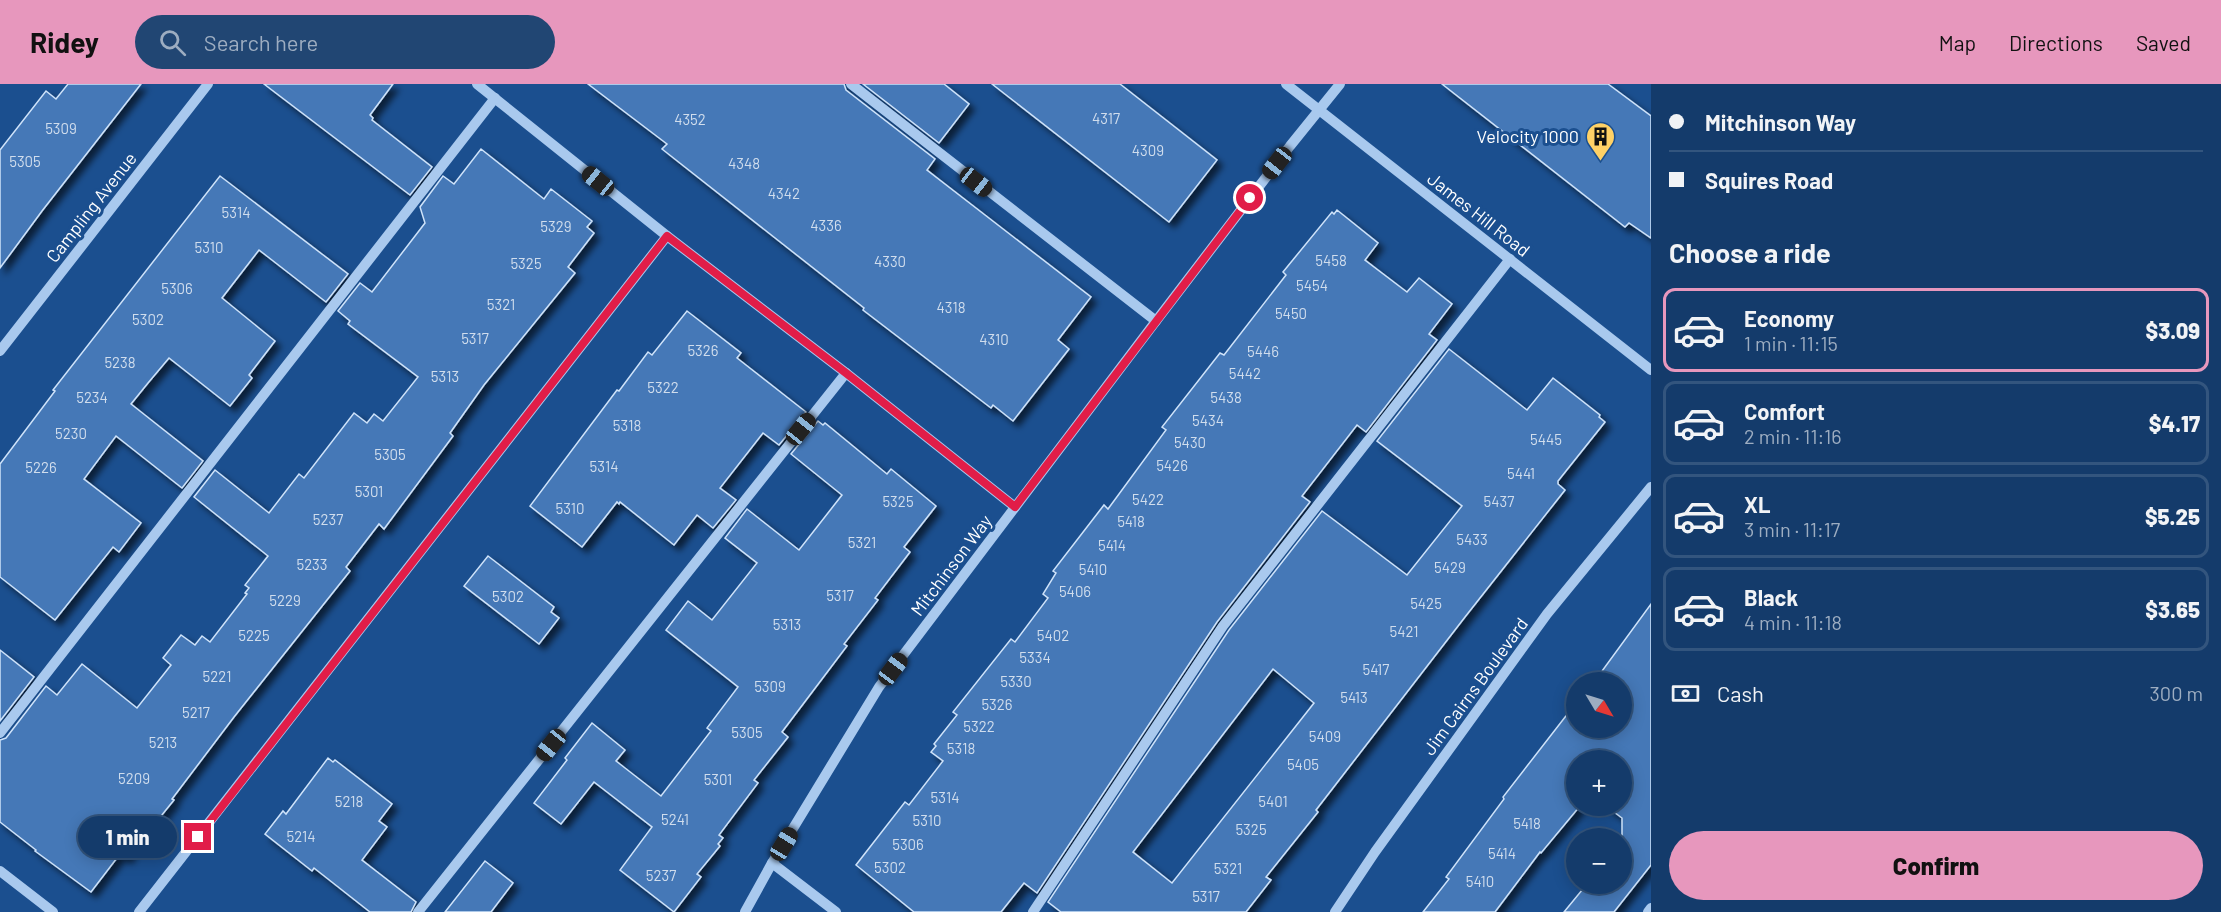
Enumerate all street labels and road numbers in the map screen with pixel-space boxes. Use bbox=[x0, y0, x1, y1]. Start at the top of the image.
street label: Campling Avenue bbox=[41, 148, 141, 266]
street label: James Hill Road bbox=[1423, 167, 1535, 261]
street label: Mitchinson Way bbox=[906, 510, 996, 620]
street label: Jim Cairns Boulevard bbox=[1418, 613, 1532, 759]

